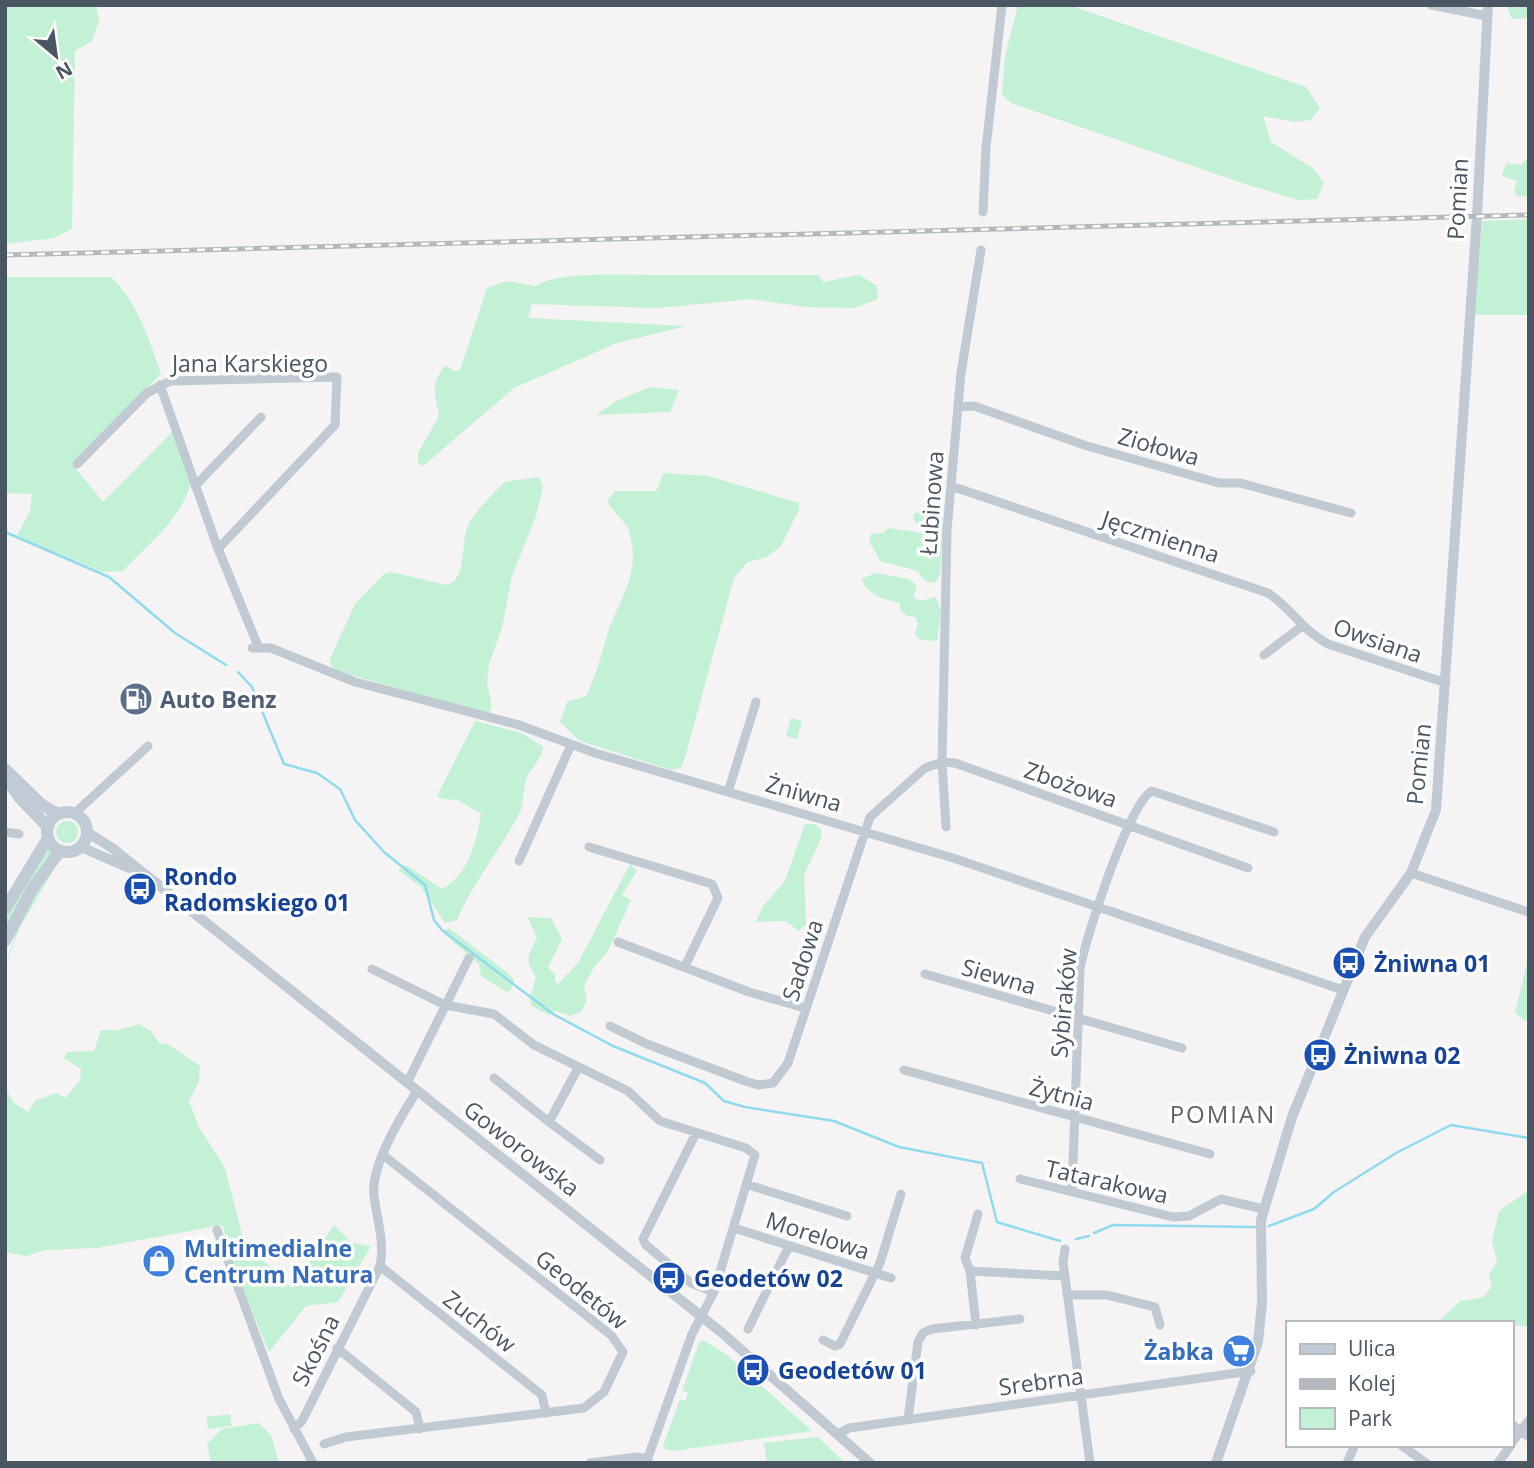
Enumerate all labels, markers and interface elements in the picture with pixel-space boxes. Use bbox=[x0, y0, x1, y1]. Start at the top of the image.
north arrow bbox=[21, 21, 91, 91]
text: N bbox=[51, 56, 77, 86]
street label: Pomian bbox=[1439, 157, 1475, 241]
street label: Jana Karskiego bbox=[170, 347, 328, 379]
street label: Ziołowa bbox=[1115, 419, 1203, 473]
street label: Łubinowa bbox=[911, 450, 951, 556]
street label: Jęczmienna bbox=[1096, 501, 1224, 570]
street label: Owsiana bbox=[1329, 610, 1427, 670]
fuel station icon: Auto Benz bbox=[117, 680, 155, 718]
place label: Auto Benz bbox=[160, 683, 277, 715]
street label: Pomian bbox=[1398, 722, 1438, 806]
street label: Zbożowa bbox=[1020, 753, 1122, 815]
street label: Żniwna bbox=[762, 767, 846, 819]
place label: Rondo Radomskiego 01 bbox=[164, 860, 350, 918]
bus stop icon: Rondo Radomskiego 01 bbox=[121, 870, 159, 908]
street label: Sadowa bbox=[774, 915, 830, 1005]
bus stop icon: Żniwna 01 bbox=[1330, 944, 1368, 982]
street label: Sybiraków bbox=[1042, 947, 1084, 1059]
place label: Żniwna 01 bbox=[1374, 947, 1490, 979]
street label: Siewna bbox=[958, 950, 1040, 1002]
bus stop icon: Żniwna 02 bbox=[1301, 1036, 1339, 1074]
place label: Żniwna 02 bbox=[1344, 1039, 1460, 1071]
street label: Żytnia bbox=[1026, 1070, 1098, 1118]
street label: Goworowska bbox=[457, 1093, 587, 1203]
district label: POMIAN bbox=[1170, 1097, 1276, 1130]
street label: Tatarakowa bbox=[1042, 1151, 1172, 1211]
street label: Morelowa bbox=[762, 1203, 874, 1267]
place label: Multimedialne Centrum Natura bbox=[184, 1232, 374, 1290]
shop icon: Multimedialne Centrum Natura bbox=[140, 1242, 178, 1280]
street label: Geodetów bbox=[529, 1242, 635, 1336]
bus stop icon: Geodetów 02 bbox=[650, 1259, 688, 1297]
place label: Geodetów 02 bbox=[694, 1262, 843, 1294]
street label: Zuchów bbox=[437, 1283, 523, 1360]
street label: Skośna bbox=[283, 1309, 347, 1391]
legend bbox=[1286, 1321, 1513, 1447]
supermarket icon: Żabka bbox=[1220, 1332, 1258, 1370]
text: Ulica bbox=[1348, 1334, 1396, 1362]
place label: Żabka bbox=[1144, 1335, 1214, 1367]
bus stop icon: Geodetów 01 bbox=[734, 1351, 772, 1389]
place label: Geodetów 01 bbox=[778, 1354, 927, 1386]
street label: Srebrna bbox=[997, 1359, 1085, 1403]
text: Kolej bbox=[1348, 1369, 1396, 1397]
text: Park bbox=[1348, 1404, 1392, 1432]

